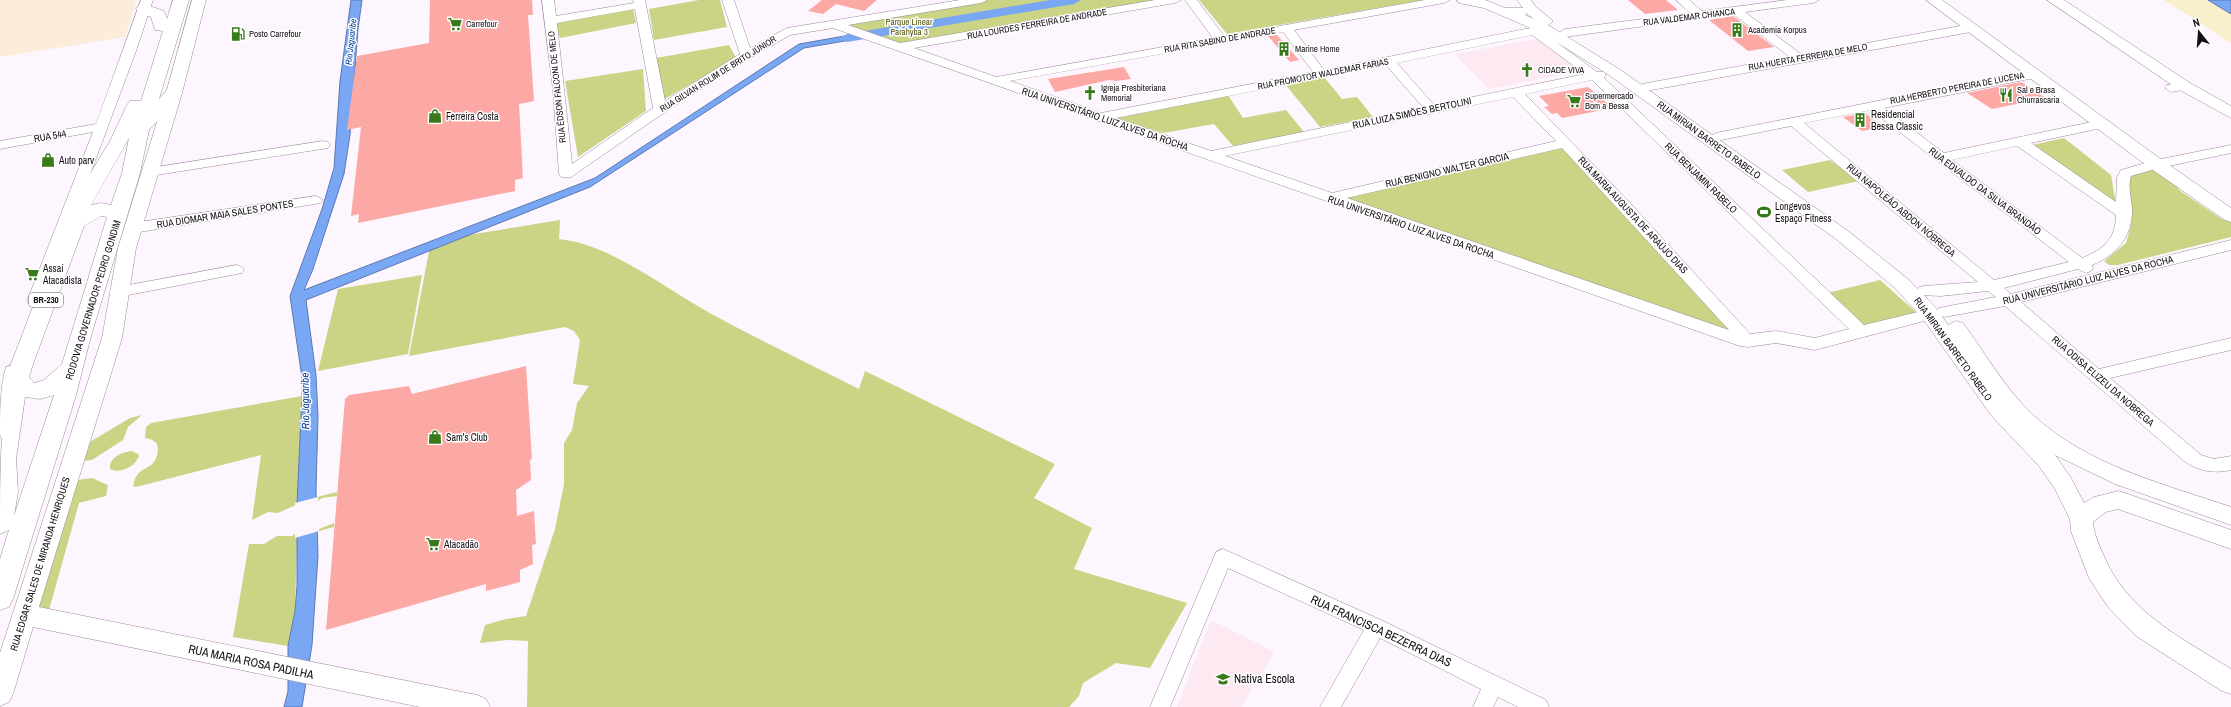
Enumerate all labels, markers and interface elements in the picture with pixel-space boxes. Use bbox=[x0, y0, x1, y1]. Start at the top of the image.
street label: RUA VALDEMAR CHIANCA bbox=[1642, 5, 1736, 29]
street label: RUA LOURDES FERREIRA DE ANDRADE bbox=[966, 6, 1108, 42]
north arrow bbox=[2179, 12, 2219, 52]
text: N bbox=[2191, 15, 2201, 30]
supermarket icon: Carrefour bbox=[447, 16, 463, 32]
park label: Parque Linear Parahyba 3 bbox=[886, 16, 933, 38]
water label: Rio Jaguaribe bbox=[343, 18, 359, 66]
place label: Carrefour bbox=[466, 18, 498, 30]
building icon: Academia Korpus bbox=[1729, 22, 1745, 38]
street label: RUA RITA SABINO DE ANDRADE bbox=[1163, 24, 1277, 56]
place label: Academia Korpus bbox=[1747, 24, 1807, 36]
fuel station icon: Posto Carrefour bbox=[230, 26, 246, 42]
place label: Posto Carrefour bbox=[249, 28, 302, 40]
street label: RUA ÉDSON FALCONI DE MELO bbox=[545, 30, 569, 144]
street label: RUA GILVAN ROLIM DE BRITO JÚNIOR bbox=[658, 33, 779, 115]
building icon: Marine Home bbox=[1276, 41, 1292, 57]
street label: RUA HUERTA FERREIRA DE MELO bbox=[1748, 41, 1869, 73]
place label: Marine Home bbox=[1295, 43, 1340, 55]
street label: RUA PROMOTOR WALDEMAR FARIAS bbox=[1256, 55, 1390, 93]
church icon: CIDADE VIVA bbox=[1519, 62, 1535, 78]
place label: CIDADE VIVA bbox=[1538, 64, 1584, 76]
street label: RUA HERBERTO PEREIRA DE LUCENA bbox=[1889, 69, 2025, 107]
place label: Igreja Presbiteriana Memorial bbox=[1101, 82, 1166, 104]
street label: RUA UNIVERSITÁRIO LUIZ ALVES DA ROCHA bbox=[1020, 84, 1190, 154]
place label: Sal e Brasa Churrascaria bbox=[2017, 84, 2060, 106]
church icon: Igreja Presbiteriana Memorial bbox=[1082, 85, 1098, 101]
restaurant icon: Sal e Brasa Churrascaria bbox=[1998, 87, 2014, 103]
place label: Supermercado Bom a Bessa bbox=[1585, 90, 1633, 112]
supermarket icon: Supermercado Bom a Bessa bbox=[1566, 93, 1582, 109]
street label: RUA LUIZA SIMÕES BERTOLINI bbox=[1351, 94, 1473, 132]
street label: RUA MIRIAN BARRETO RABELO bbox=[1655, 98, 1763, 182]
shop icon: Ferreira Costa bbox=[427, 108, 443, 124]
place label: Residencial Bessa Classic bbox=[1871, 108, 1923, 133]
place label: Ferreira Costa bbox=[446, 110, 499, 123]
building icon: Residencial Bessa Classic bbox=[1852, 112, 1868, 128]
street label: RUA 544 bbox=[33, 127, 68, 145]
street label: RUA BENJAMIN RABELO bbox=[1662, 140, 1740, 216]
street label: RUA EDVALDO DA SILVA BRANDÃO bbox=[1926, 144, 2044, 238]
street label: RUA BENIGNO WALTER GARCIA bbox=[1384, 149, 1510, 191]
shop icon: Auto parv bbox=[40, 152, 56, 168]
place label: Auto parv bbox=[58, 154, 95, 167]
street label: RUA MARIA AUGUSTA DE ARAÚJO DIAS bbox=[1575, 154, 1691, 277]
street label: RUA NAPOLEÃO ABDON NÓBREGA bbox=[1844, 160, 1959, 260]
street label: RUA UNIVERSITÁRIO LUIZ ALVES DA ROCHA bbox=[1326, 192, 1496, 262]
street label: RUA DIOMAR MAIA SALES PONTES bbox=[156, 197, 295, 231]
place label: Longevos Espaço Fitness bbox=[1775, 200, 1832, 225]
sports icon: Longevos Espaço Fitness bbox=[1756, 204, 1772, 220]
street label: RODOVIA GOVERNADOR PEDRO GONDIM bbox=[62, 218, 124, 381]
street label: RUA UNIVERSITÁRIO LUIZ ALVES DA ROCHA bbox=[2001, 252, 2175, 307]
place label: Assaí Atacadista bbox=[42, 262, 82, 287]
supermarket icon: Assaí Atacadista bbox=[24, 266, 40, 282]
road number: BR-230 bbox=[29, 293, 63, 307]
street label: RUA MIRIAN BARRETO RABELO bbox=[1911, 295, 1995, 403]
street label: RUA ODISA ELIZEU DA NOBREGA bbox=[2049, 333, 2157, 429]
water label: Rio Jaguaribe bbox=[298, 373, 312, 429]
shop icon: Sam's Club bbox=[427, 429, 443, 445]
place label: Sam's Club bbox=[446, 431, 488, 444]
street label: RUA EDGAR SALES DE MIRANDA HENRIQUES bbox=[7, 475, 73, 653]
supermarket icon: Atacadão bbox=[425, 536, 441, 552]
place label: Atacadão bbox=[443, 538, 479, 551]
street label: RUA FRANCISCA BEZERRA DIAS bbox=[1308, 591, 1454, 671]
street label: RUA MARIA ROSA PADILHA bbox=[187, 641, 316, 683]
school or university icon: Nativa Escola bbox=[1215, 671, 1231, 687]
place label: Nativa Escola bbox=[1234, 671, 1295, 687]

